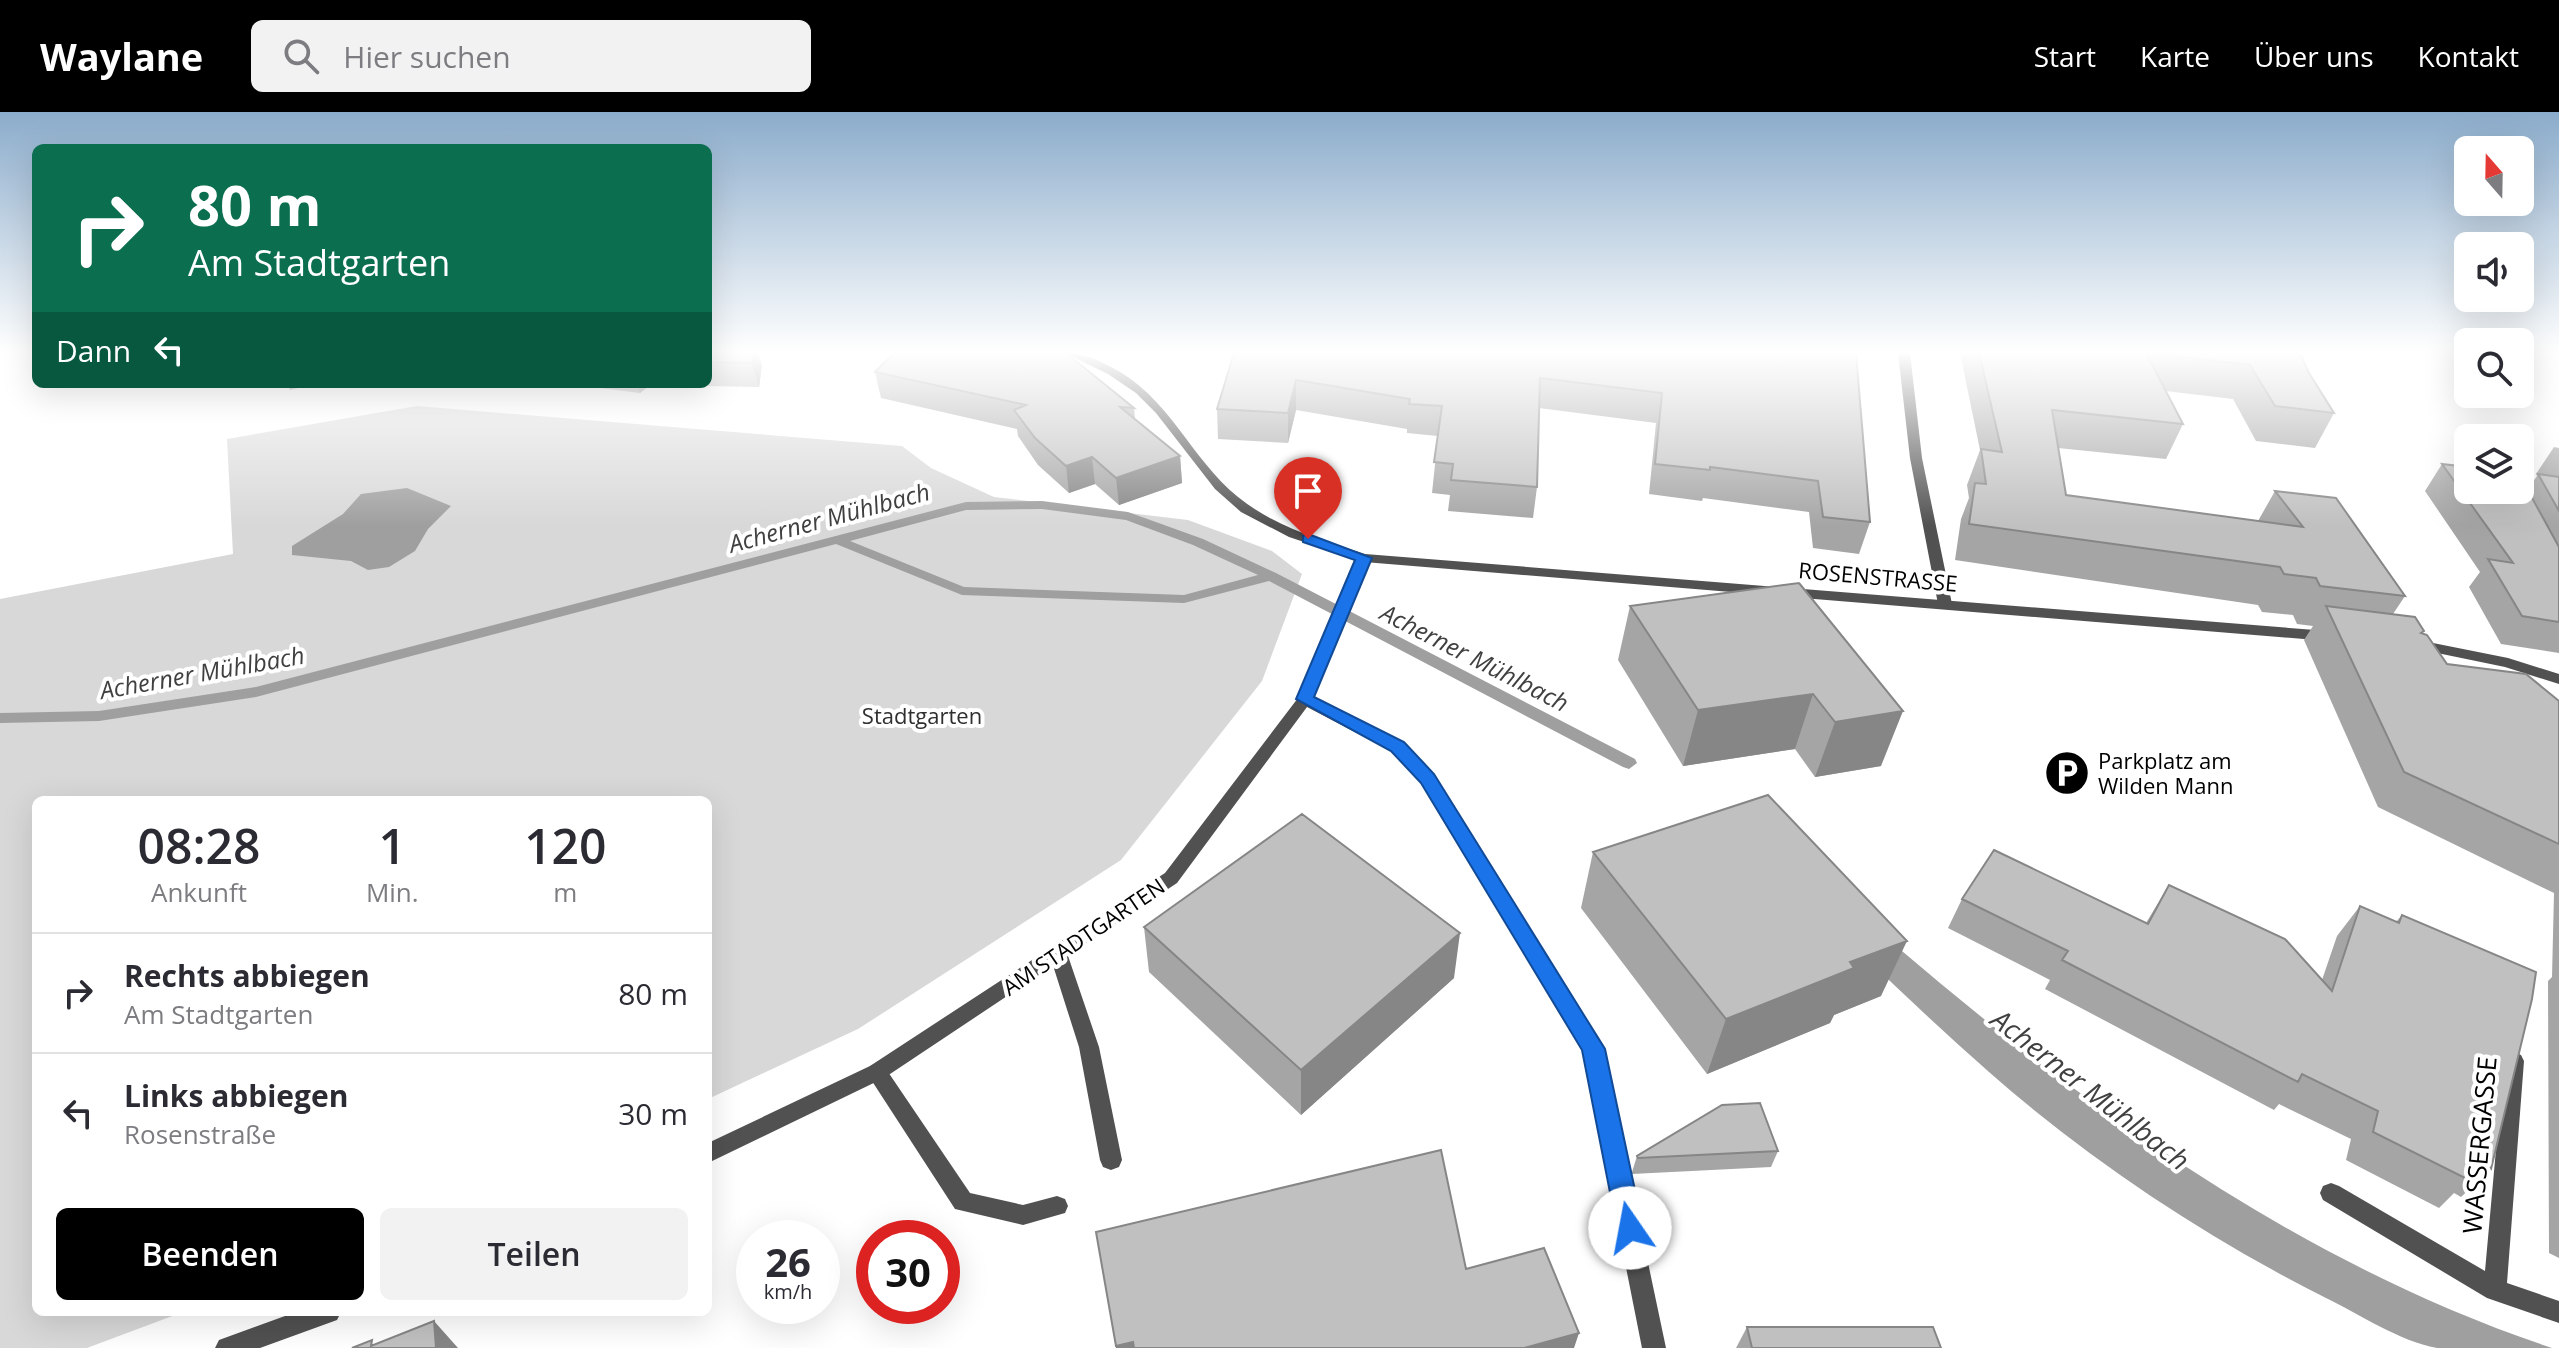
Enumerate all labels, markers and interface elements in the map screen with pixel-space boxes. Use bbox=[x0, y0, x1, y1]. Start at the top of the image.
search box bbox=[251, 20, 811, 92]
text: Waylane bbox=[40, 30, 203, 82]
icon: search bbox=[279, 34, 323, 78]
text: Hier suchen bbox=[343, 36, 511, 77]
text: Start bbox=[2034, 37, 2096, 75]
text: Karte bbox=[2140, 37, 2210, 75]
text: Über uns bbox=[2254, 37, 2374, 75]
text: Kontakt bbox=[2418, 37, 2519, 75]
north arrow bbox=[2454, 136, 2534, 216]
map controls bbox=[2454, 136, 2534, 504]
text: 80 m bbox=[188, 166, 322, 242]
icon: right bbox=[56, 176, 160, 280]
button: sound bbox=[2454, 232, 2534, 312]
text: Am Stadtgarten bbox=[188, 238, 450, 287]
icon: left bbox=[147, 328, 191, 372]
button: search bbox=[2454, 328, 2534, 408]
text: Dann bbox=[56, 330, 131, 371]
button: layers bbox=[2454, 424, 2534, 504]
pin bbox=[1274, 457, 1342, 539]
icon: arrive bbox=[1286, 469, 1330, 513]
water label: Acherner Mühlbach bbox=[723, 474, 933, 560]
street label: ROSENSTRASSE bbox=[1797, 554, 1959, 598]
water label: Acherner Mühlbach bbox=[1373, 594, 1575, 719]
water label: Acherner Mühlbach bbox=[95, 638, 307, 707]
park label: Stadtgarten bbox=[862, 700, 982, 730]
place label: Parkplatz am Wilden Mann bbox=[2098, 745, 2233, 800]
parking icon: Parkplatz am Wilden Mann bbox=[2043, 749, 2091, 797]
text: 08:28 bbox=[137, 813, 260, 878]
text: 1 bbox=[379, 813, 406, 878]
text: 120 bbox=[524, 813, 606, 878]
street label: AM STADTGARTEN bbox=[996, 870, 1170, 1002]
text: Ankunft bbox=[151, 874, 247, 910]
text: Min. bbox=[366, 874, 419, 910]
text: m bbox=[553, 874, 577, 910]
text: Rechts abbiegen bbox=[124, 955, 370, 996]
icon: right bbox=[56, 971, 100, 1015]
text: 80 m bbox=[618, 973, 688, 1014]
text: Am Stadtgarten bbox=[124, 996, 313, 1032]
water label: Acherner Mühlbach bbox=[1983, 998, 2198, 1178]
street label: WASSERGASSE bbox=[2453, 1055, 2505, 1235]
text: Links abbiegen bbox=[124, 1075, 349, 1116]
icon: left bbox=[56, 1091, 100, 1135]
text: 30 m bbox=[618, 1093, 688, 1134]
text: Rosenstraße bbox=[124, 1116, 276, 1152]
position arrow bbox=[1588, 1186, 1672, 1270]
button: Beenden bbox=[56, 1208, 364, 1300]
button: Teilen bbox=[380, 1208, 688, 1300]
speed limit sign: 30 bbox=[856, 1220, 960, 1324]
text: 26 bbox=[765, 1234, 811, 1289]
text: km/h bbox=[764, 1278, 812, 1305]

